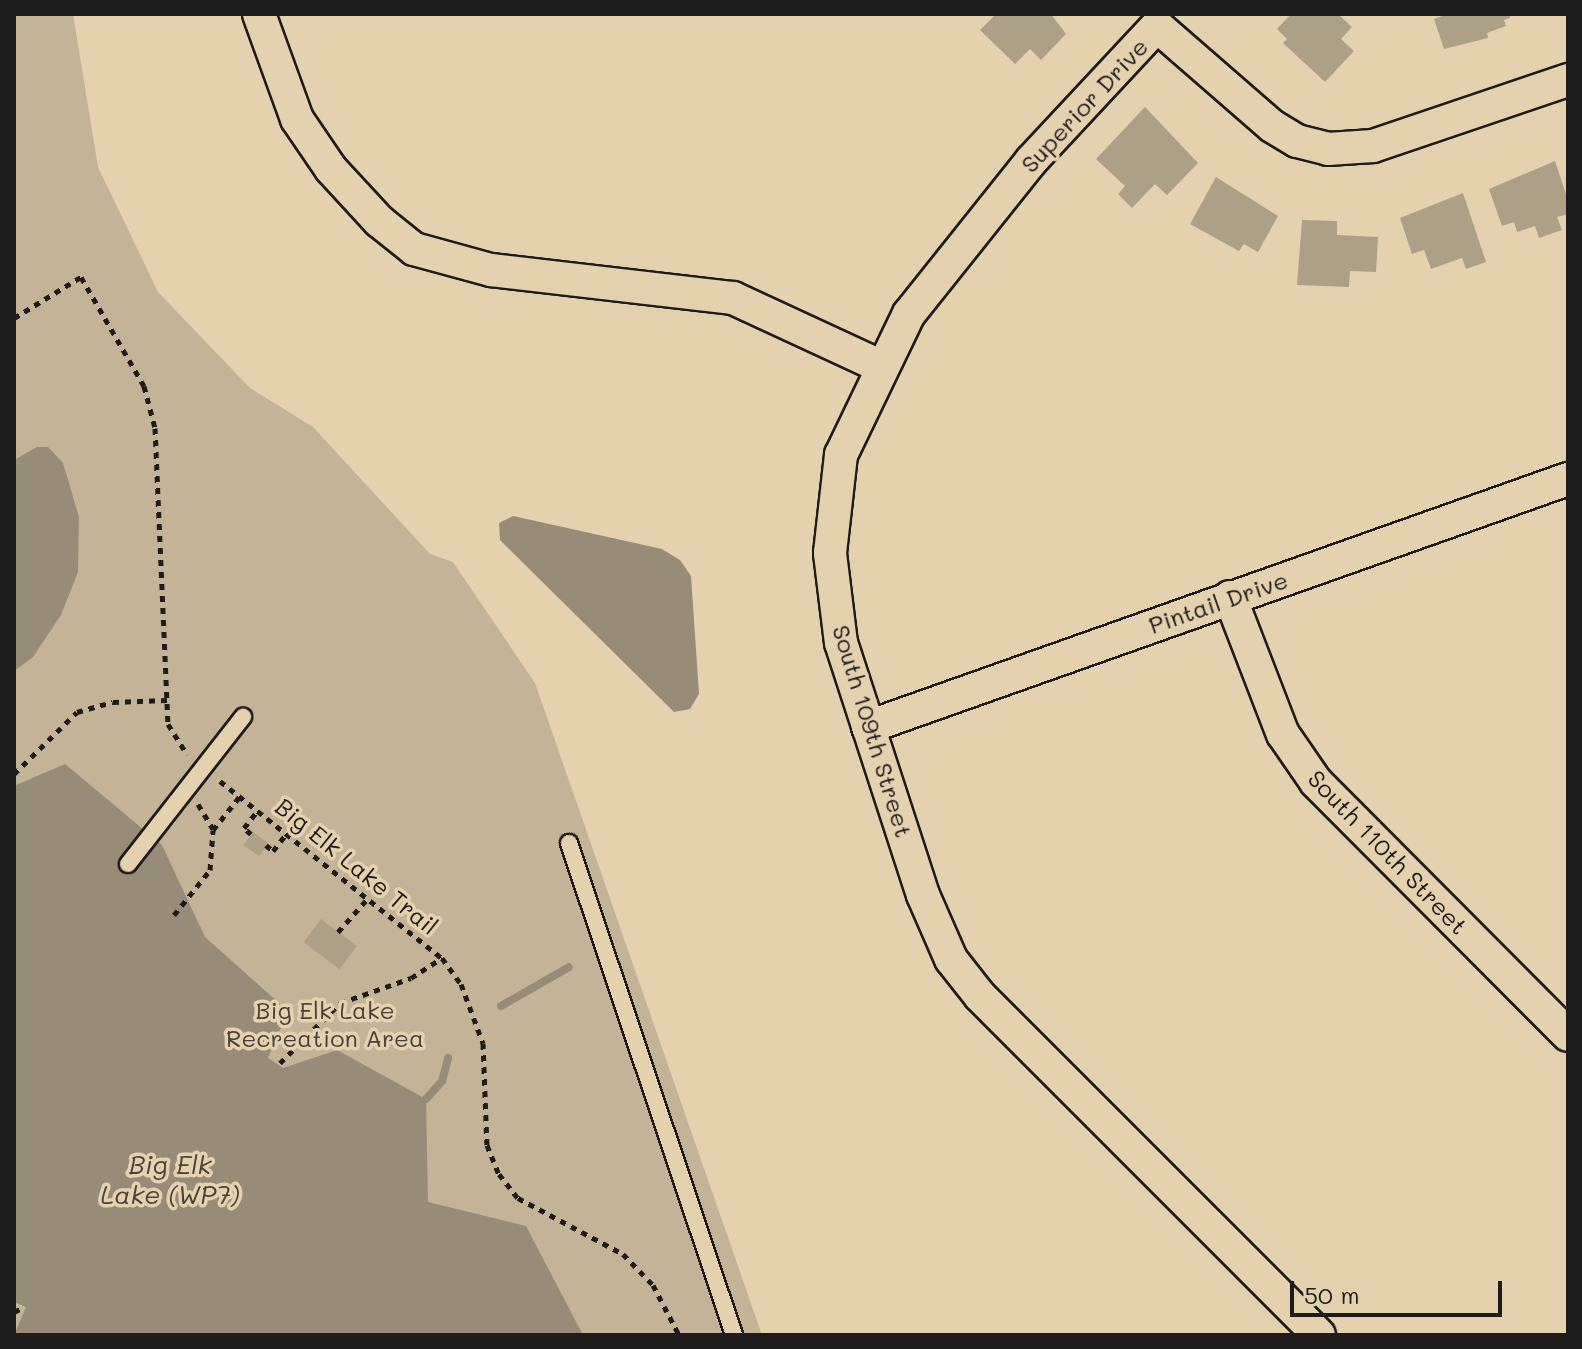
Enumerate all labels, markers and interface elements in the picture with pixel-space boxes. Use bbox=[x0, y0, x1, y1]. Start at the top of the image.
street label: Superior Drive bbox=[1014, 32, 1154, 178]
street label: Pintail Drive bbox=[1145, 565, 1291, 639]
street label: South 109th Street bbox=[827, 621, 919, 841]
street label: South 110th Street bbox=[1302, 764, 1474, 940]
street label: Big Elk Lake Trail bbox=[270, 792, 444, 940]
park label: Big Elk Lake Recreation Area bbox=[226, 996, 424, 1052]
water label: Big Elk Lake (WP7) bbox=[101, 1149, 239, 1210]
scale bar bbox=[1294, 1265, 1506, 1315]
text: 50 m bbox=[1304, 1279, 1360, 1310]

